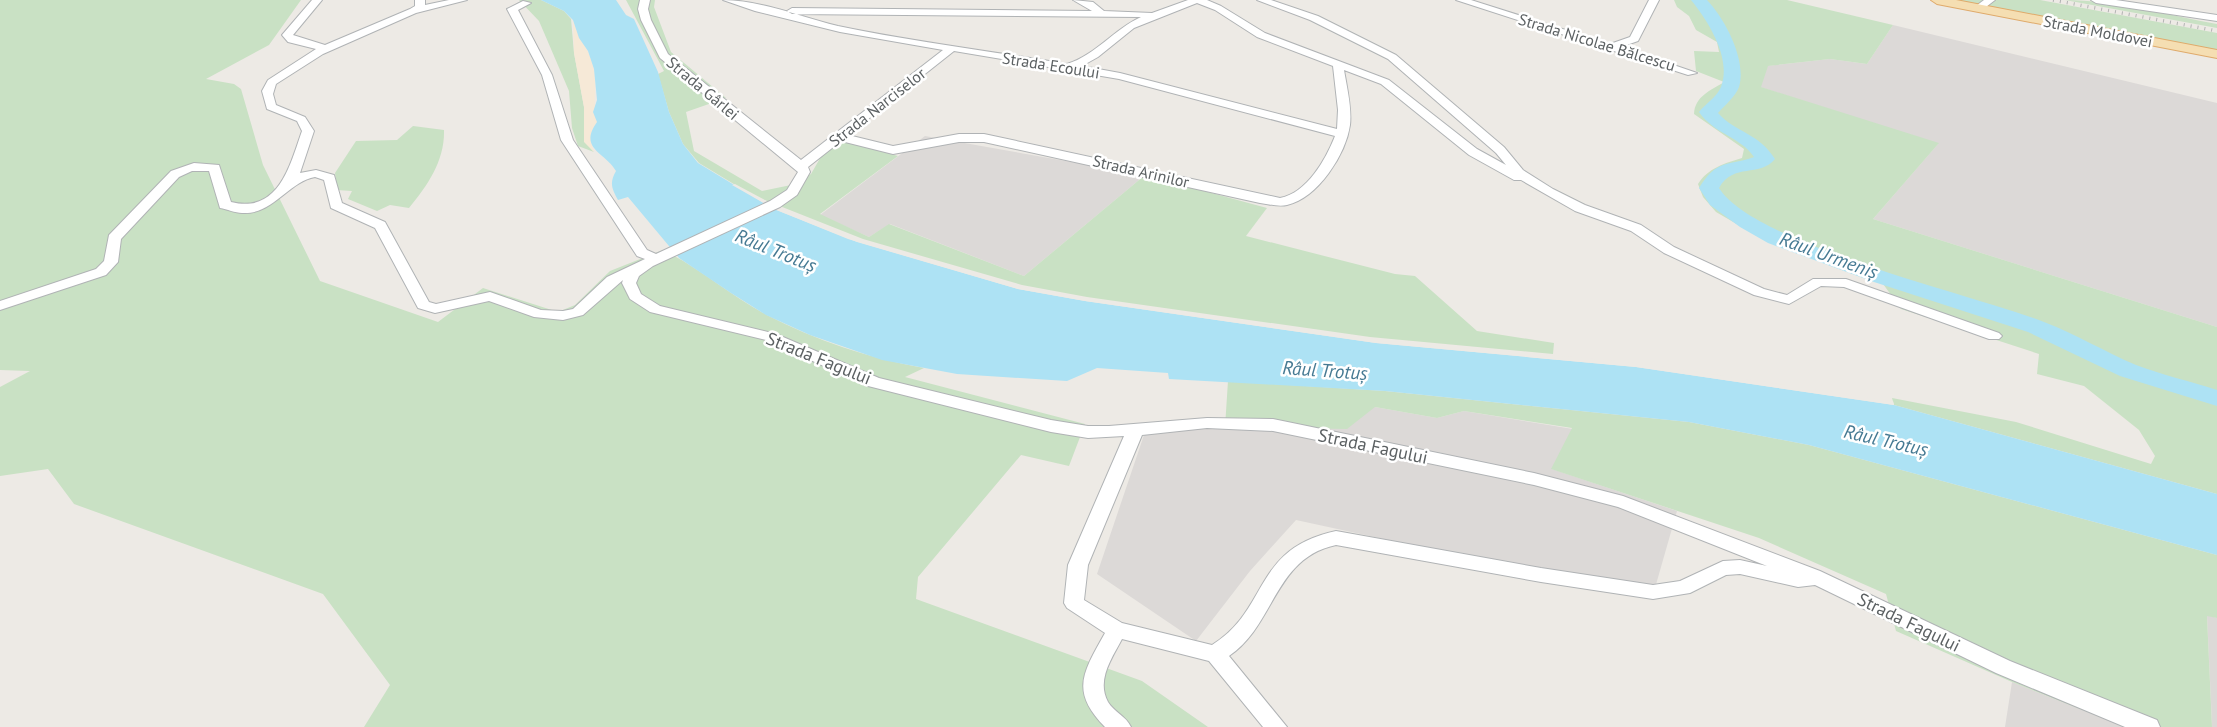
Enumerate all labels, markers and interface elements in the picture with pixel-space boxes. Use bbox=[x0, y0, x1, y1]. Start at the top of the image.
street label: Strada Nicolae Bălcescu bbox=[1516, 9, 1678, 75]
street label: Strada Moldovei bbox=[2042, 11, 2154, 51]
street label: Strada Ecoului bbox=[1001, 47, 1101, 83]
street label: Strada Gârlei bbox=[663, 52, 743, 124]
street label: Strada Narciselor bbox=[825, 63, 930, 151]
street label: Strada Arinilor bbox=[1091, 150, 1192, 192]
water label: Râul Trotuș bbox=[732, 223, 820, 277]
water label: Râul Urmeniș bbox=[1777, 226, 1882, 284]
street label: Strada Fagului bbox=[763, 326, 875, 390]
water label: Râul Trotuș bbox=[1282, 355, 1369, 385]
water label: Râul Trotuș bbox=[1842, 419, 1931, 461]
street label: Strada Fagului bbox=[1316, 423, 1430, 469]
street label: Strada Fagului bbox=[1854, 587, 1964, 657]

